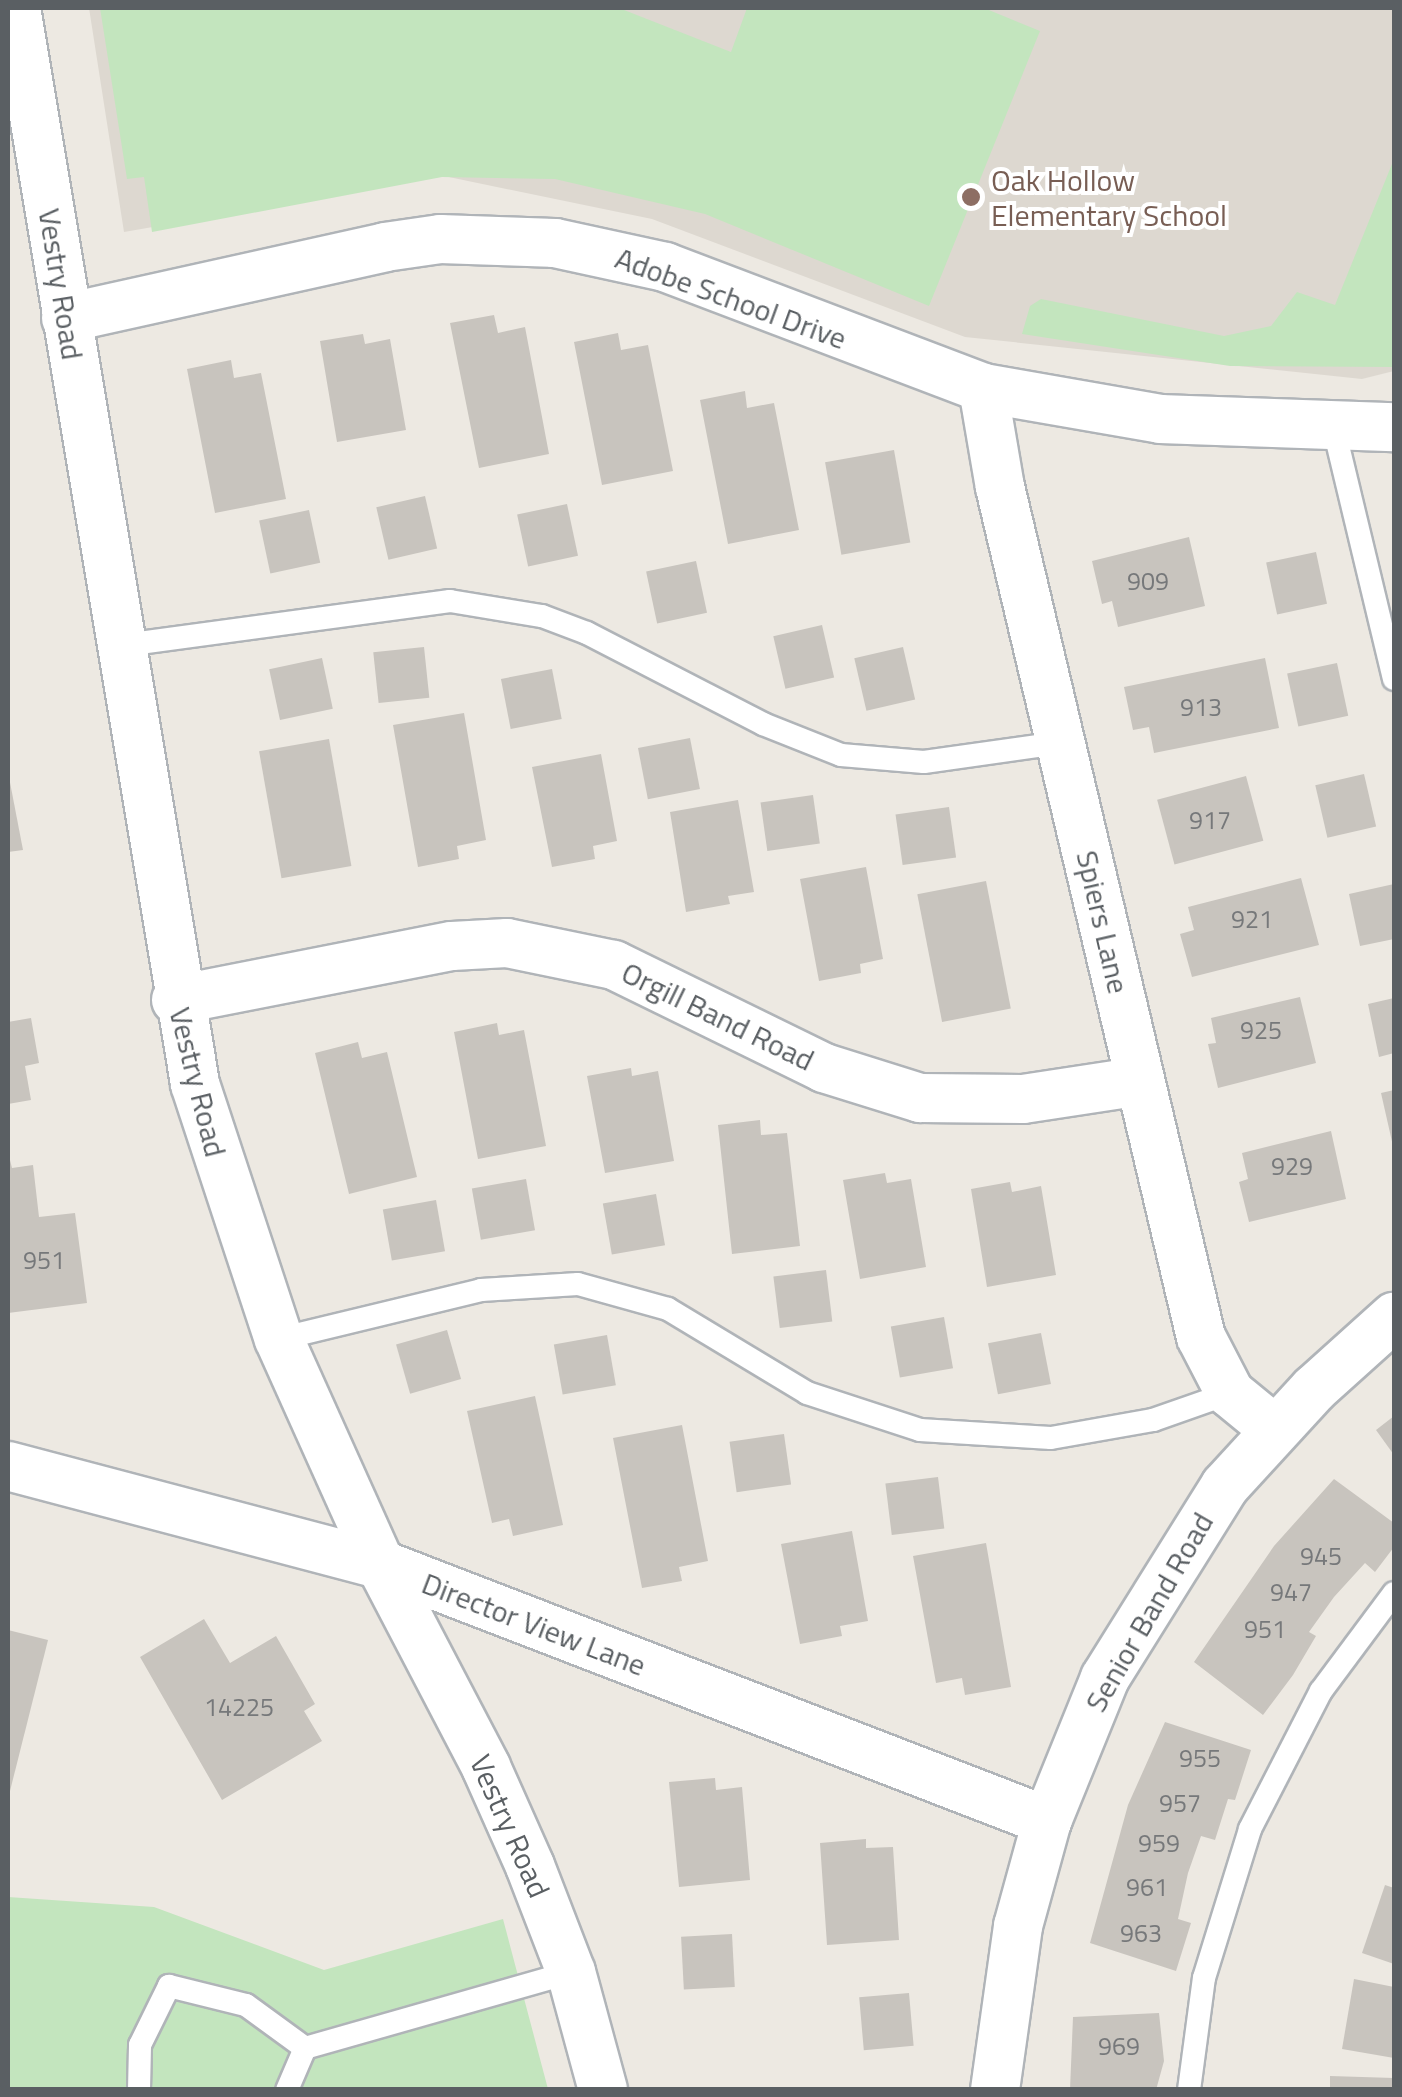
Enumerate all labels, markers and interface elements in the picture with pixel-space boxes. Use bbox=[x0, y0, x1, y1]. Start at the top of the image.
place label: Oak Hollow Elementary School bbox=[991, 162, 1227, 232]
marker: Oak Hollow Elementary School bbox=[960, 186, 982, 208]
street label: Vestry Road bbox=[31, 206, 91, 362]
street label: Adobe School Drive bbox=[611, 239, 851, 357]
house number: 909 bbox=[1127, 566, 1169, 596]
house number: 913 bbox=[1180, 692, 1222, 722]
house number: 917 bbox=[1189, 805, 1231, 835]
street label: Spiers Lane bbox=[1069, 847, 1137, 997]
house number: 921 bbox=[1231, 904, 1273, 934]
street label: Orgill Band Road bbox=[616, 954, 820, 1078]
street label: Vestry Road bbox=[162, 1004, 234, 1160]
house number: 925 bbox=[1240, 1015, 1282, 1045]
house number: 929 bbox=[1271, 1151, 1313, 1181]
house number: 951 bbox=[23, 1245, 65, 1275]
street label: Senior Band Road bbox=[1077, 1506, 1221, 1718]
house number: 945 bbox=[1300, 1541, 1342, 1571]
street label: Director View Lane bbox=[417, 1565, 651, 1683]
house number: 947 bbox=[1270, 1577, 1312, 1607]
house number: 951 bbox=[1244, 1614, 1286, 1644]
house number: 14225 bbox=[204, 1692, 274, 1722]
house number: 955 bbox=[1179, 1743, 1221, 1773]
street label: Vestry Road bbox=[463, 1749, 557, 1903]
house number: 957 bbox=[1159, 1788, 1201, 1818]
house number: 959 bbox=[1138, 1828, 1180, 1858]
house number: 961 bbox=[1126, 1872, 1168, 1902]
house number: 963 bbox=[1120, 1918, 1162, 1948]
house number: 969 bbox=[1098, 2031, 1140, 2061]

